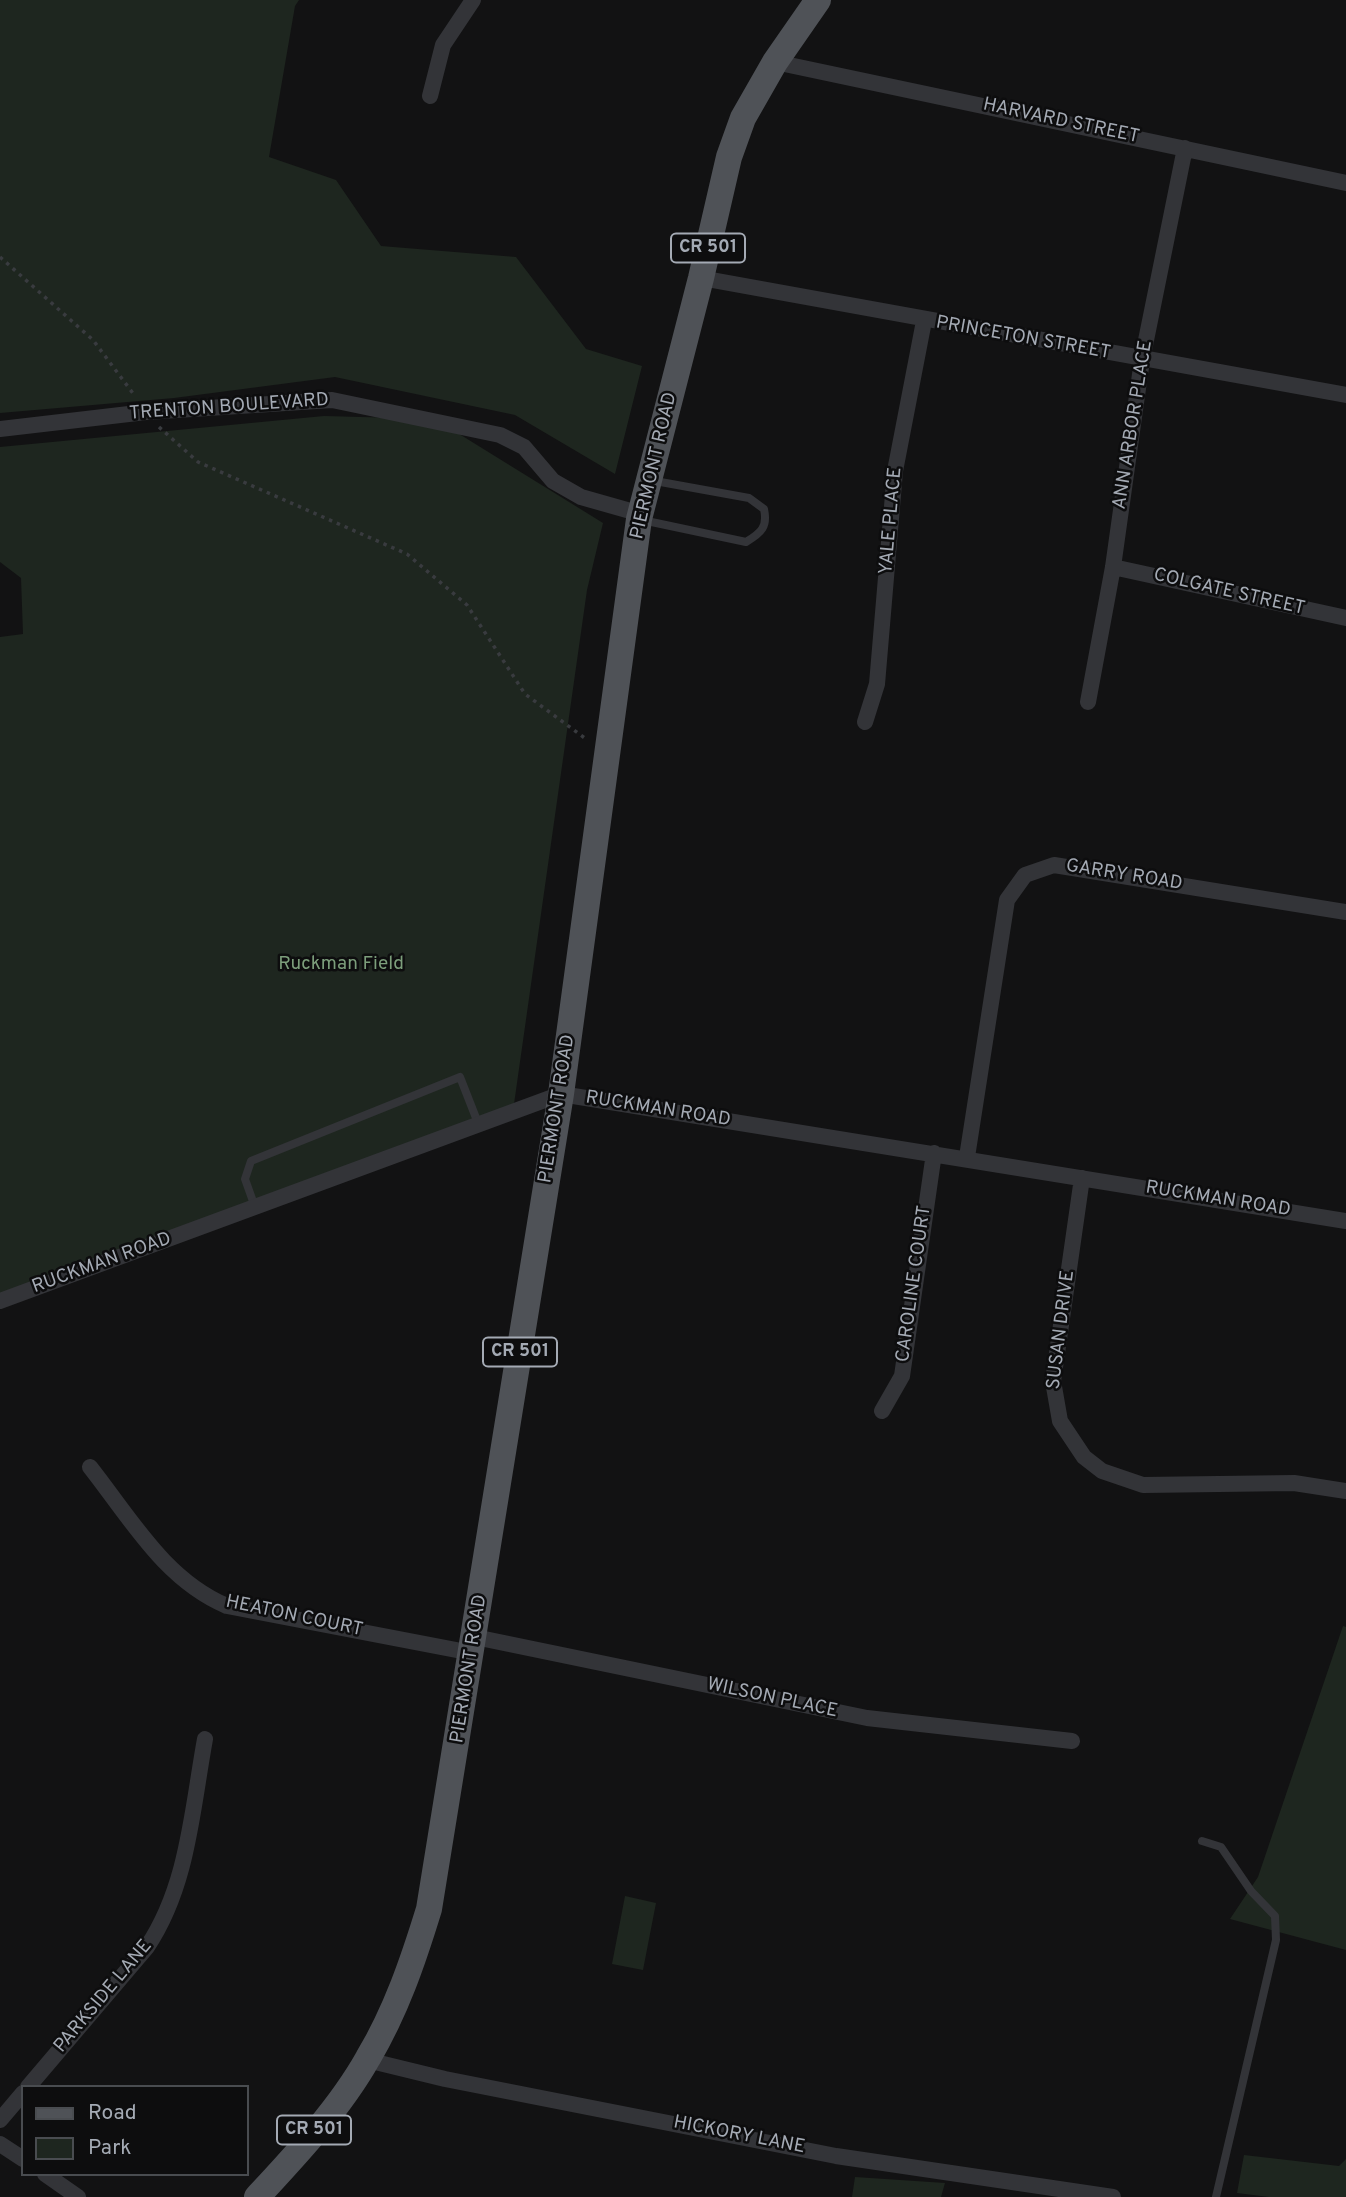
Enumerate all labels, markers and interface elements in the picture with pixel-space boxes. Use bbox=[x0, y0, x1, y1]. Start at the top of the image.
street label: HARVARD STREET bbox=[981, 94, 1141, 150]
road number: CR 501 bbox=[671, 234, 745, 262]
street label: PRINCETON STREET bbox=[934, 312, 1112, 366]
street label: ANN ARBOR PLACE bbox=[1109, 339, 1159, 511]
street label: TRENTON BOULEVARD bbox=[128, 390, 330, 426]
street label: PIERMONT ROAD bbox=[627, 390, 683, 542]
street label: YALE PLACE bbox=[876, 466, 908, 576]
street label: COLGATE STREET bbox=[1151, 564, 1307, 622]
street label: GARRY ROAD bbox=[1064, 856, 1184, 896]
park label: Ruckman Field bbox=[278, 954, 404, 976]
street label: PIERMONT ROAD bbox=[535, 1033, 581, 1185]
street label: RUCKMAN ROAD bbox=[584, 1087, 732, 1133]
street label: RUCKMAN ROAD bbox=[1144, 1177, 1292, 1223]
street label: CAROLINE COURT bbox=[893, 1204, 937, 1364]
street label: RUCKMAN ROAD bbox=[29, 1228, 175, 1300]
street label: SUSAN DRIVE bbox=[1043, 1269, 1081, 1391]
road number: CR 501 bbox=[483, 1338, 557, 1366]
street label: HEATON COURT bbox=[223, 1591, 365, 1643]
street label: PIERMONT ROAD bbox=[447, 1593, 493, 1745]
street label: WILSON PLACE bbox=[705, 1674, 839, 1724]
street label: PARKSIDE LANE bbox=[50, 1936, 158, 2058]
legend bbox=[21, 2085, 248, 2176]
text: Road bbox=[88, 2100, 137, 2127]
street label: HICKORY LANE bbox=[671, 2112, 807, 2160]
road number: CR 501 bbox=[277, 2116, 351, 2144]
text: Park bbox=[88, 2135, 131, 2162]

